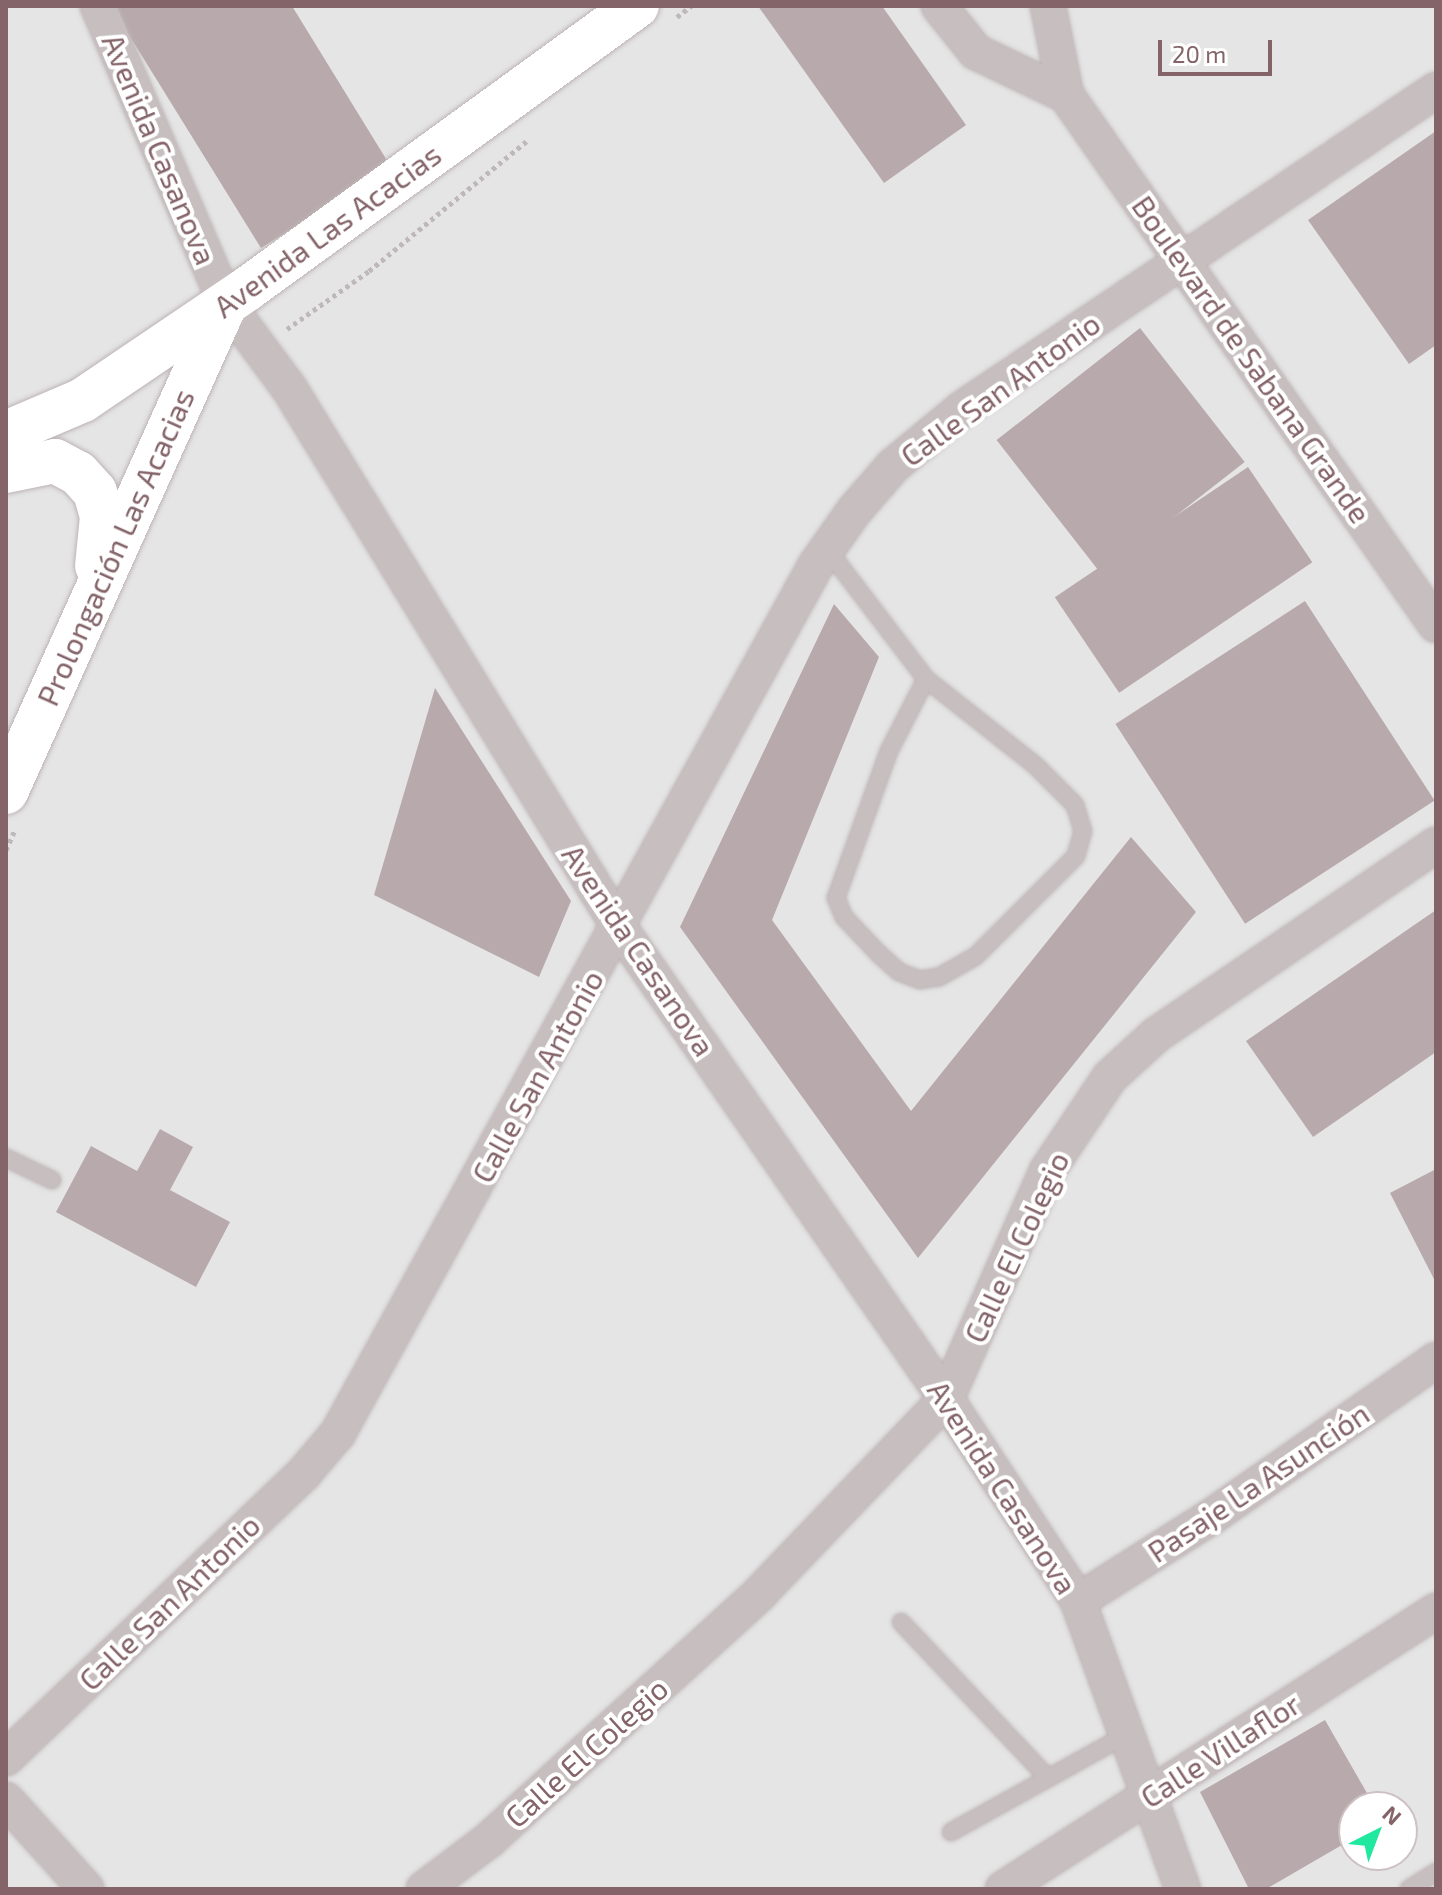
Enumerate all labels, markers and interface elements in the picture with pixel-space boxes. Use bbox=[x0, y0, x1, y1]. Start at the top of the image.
scale bar bbox=[1162, 24, 1276, 74]
street label: Avenida Casanova bbox=[95, 28, 225, 270]
text: 20 m bbox=[1172, 39, 1226, 68]
street label: Avenida Las Acacias bbox=[206, 135, 448, 325]
street label: Boulevard de Sabana Grande bbox=[1125, 189, 1379, 529]
street label: Calle San Antonio bbox=[893, 304, 1107, 474]
street label: Prolongación Las Acacias bbox=[29, 383, 201, 711]
street label: Avenida Casanova bbox=[555, 838, 723, 1062]
street label: Calle San Antonio bbox=[464, 963, 610, 1189]
street label: Calle El Colegio bbox=[956, 1146, 1076, 1348]
street label: Avenida Casanova bbox=[921, 1374, 1085, 1600]
street label: Pasaje La Asunción bbox=[1140, 1394, 1376, 1570]
street label: Calle San Antonio bbox=[71, 1506, 267, 1698]
street label: Calle El Colegio bbox=[497, 1669, 675, 1835]
street label: Calle Villaflor bbox=[1133, 1685, 1307, 1815]
north arrow bbox=[1338, 1791, 1418, 1871]
text: N bbox=[1378, 1800, 1407, 1830]

